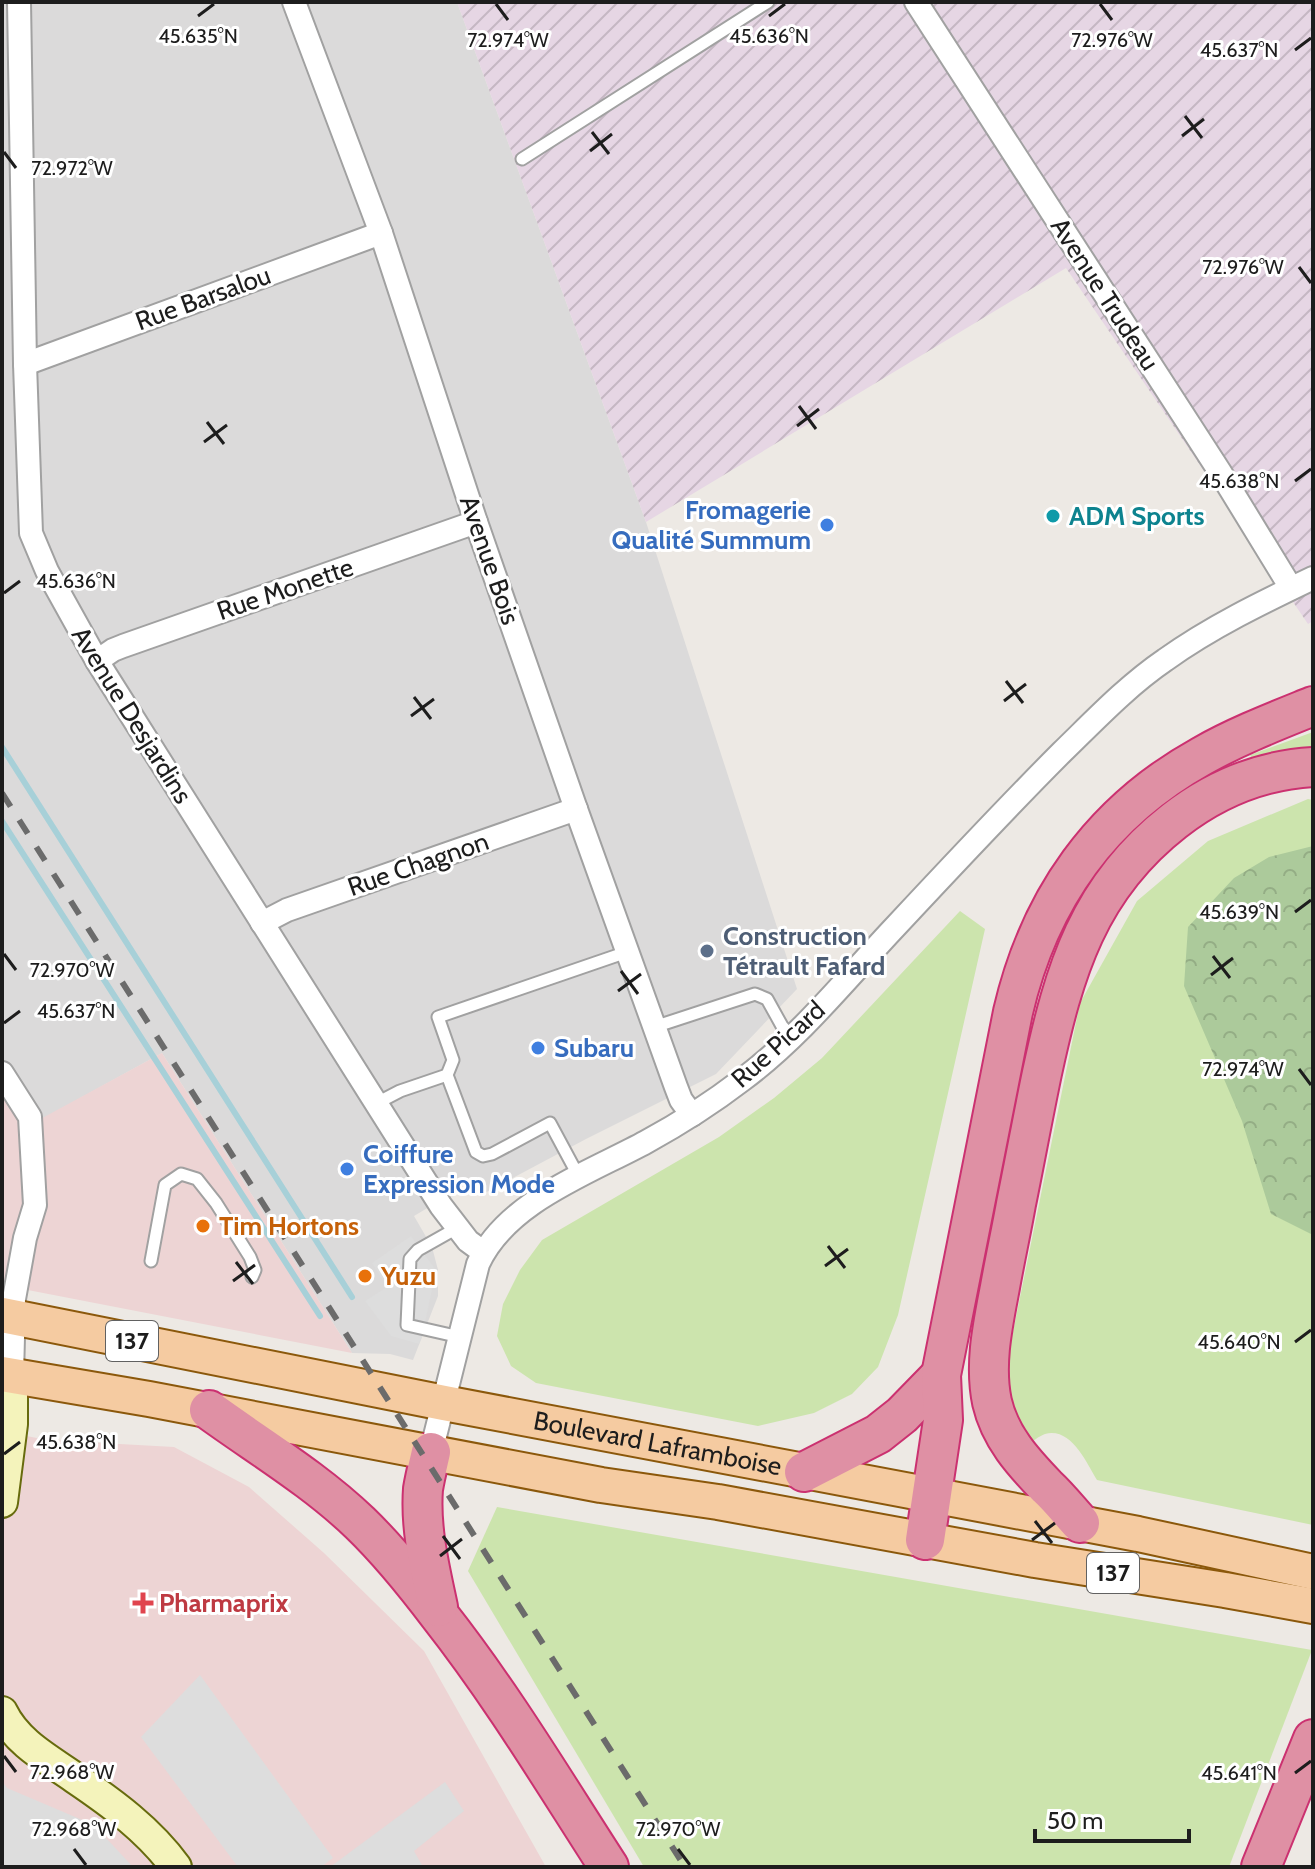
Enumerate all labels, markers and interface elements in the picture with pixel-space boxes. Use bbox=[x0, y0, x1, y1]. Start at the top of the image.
text: 45.635°N bbox=[158, 24, 238, 48]
text: 45.636°N bbox=[729, 24, 809, 48]
text: 72.974°W bbox=[467, 28, 549, 52]
text: 72.976°W bbox=[1071, 28, 1153, 52]
text: 45.637°N bbox=[1200, 38, 1278, 62]
text: 72.972°W bbox=[31, 156, 113, 180]
street label: Avenue Trudeau bbox=[1044, 212, 1166, 376]
text: 72.976°W bbox=[1202, 255, 1284, 279]
street label: Rue Barsalou bbox=[131, 259, 275, 337]
text: 45.638°N bbox=[1199, 469, 1279, 493]
street label: Avenue Bois bbox=[453, 491, 527, 629]
place label: Fromagerie Qualité Summum bbox=[612, 494, 811, 556]
place label: ADM Sports bbox=[1069, 500, 1204, 532]
marker: ADM Sports bbox=[1044, 507, 1062, 525]
marker: Fromagerie Qualité Summum bbox=[818, 516, 836, 534]
street label: Rue Monette bbox=[213, 551, 357, 627]
text: 45.636°N bbox=[36, 569, 116, 593]
street label: Avenue Desjardins bbox=[65, 621, 199, 809]
street label: Rue Chagnon bbox=[343, 825, 493, 903]
text: 45.639°N bbox=[1199, 900, 1279, 924]
place label: Construction Tétrault Fafard bbox=[723, 920, 885, 982]
marker: Construction Tétrault Fafard bbox=[698, 942, 716, 960]
text: 72.970°W bbox=[30, 958, 114, 982]
street label: Rue Picard bbox=[725, 994, 831, 1094]
text: 45.637°N bbox=[37, 999, 115, 1023]
place label: Subaru bbox=[554, 1032, 634, 1064]
marker: Subaru bbox=[529, 1039, 547, 1057]
text: 72.974°W bbox=[1202, 1057, 1284, 1081]
place label: Coiffure Expression Mode bbox=[363, 1138, 555, 1200]
marker: Coiffure Expression Mode bbox=[338, 1160, 356, 1178]
place label: Tim Hortons bbox=[219, 1210, 359, 1242]
marker: Tim Hortons bbox=[194, 1217, 212, 1235]
place label: Yuzu bbox=[380, 1260, 436, 1292]
marker: Yuzu bbox=[356, 1267, 374, 1285]
road number: 137 bbox=[106, 1321, 158, 1361]
text: 45.640°N bbox=[1197, 1330, 1281, 1354]
street label: Boulevard Laframboise bbox=[531, 1404, 784, 1482]
text: 45.638°N bbox=[36, 1430, 116, 1454]
road number: 137 bbox=[1087, 1553, 1139, 1593]
place label: Pharmaprix bbox=[159, 1587, 288, 1619]
marker: Pharmaprix bbox=[134, 1594, 152, 1612]
text: 72.968°W bbox=[30, 1760, 114, 1784]
text: 45.641°N bbox=[1201, 1761, 1277, 1785]
scale bar bbox=[1035, 1793, 1189, 1843]
text: 50 m bbox=[1047, 1806, 1103, 1835]
text: 72.968°W bbox=[32, 1817, 116, 1841]
text: 72.970°W bbox=[636, 1817, 720, 1841]

